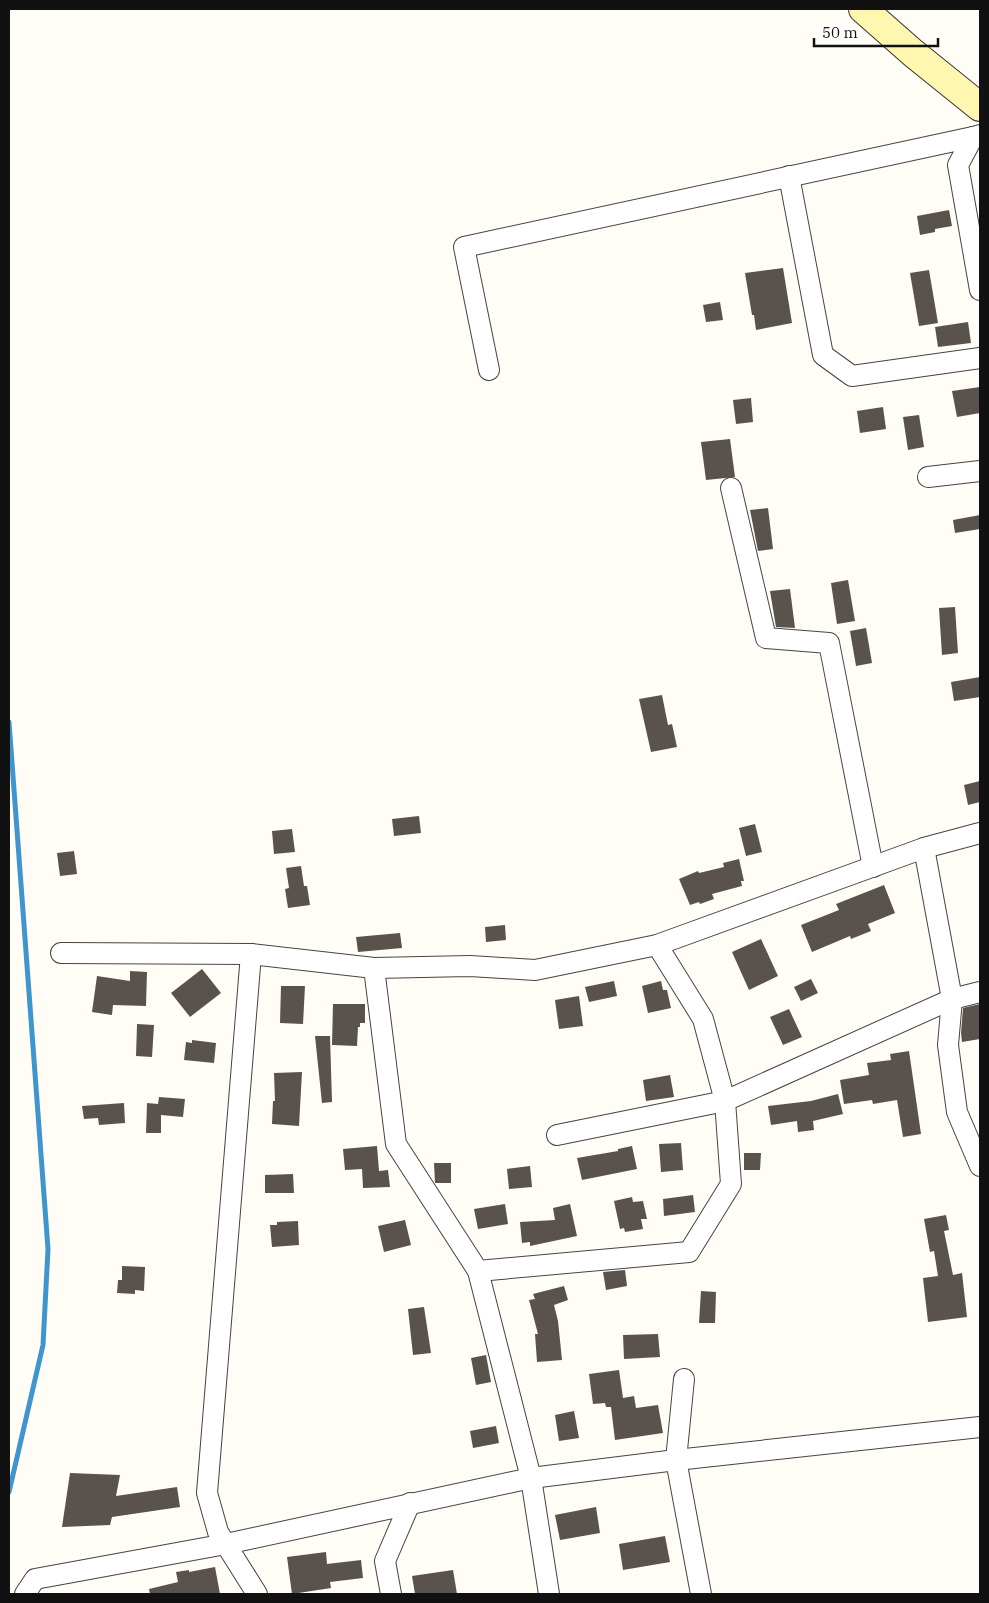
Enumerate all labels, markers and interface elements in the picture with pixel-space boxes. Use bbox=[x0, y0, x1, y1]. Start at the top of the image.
scale bar bbox=[814, 15, 938, 47]
text: 50 m bbox=[822, 23, 858, 42]

